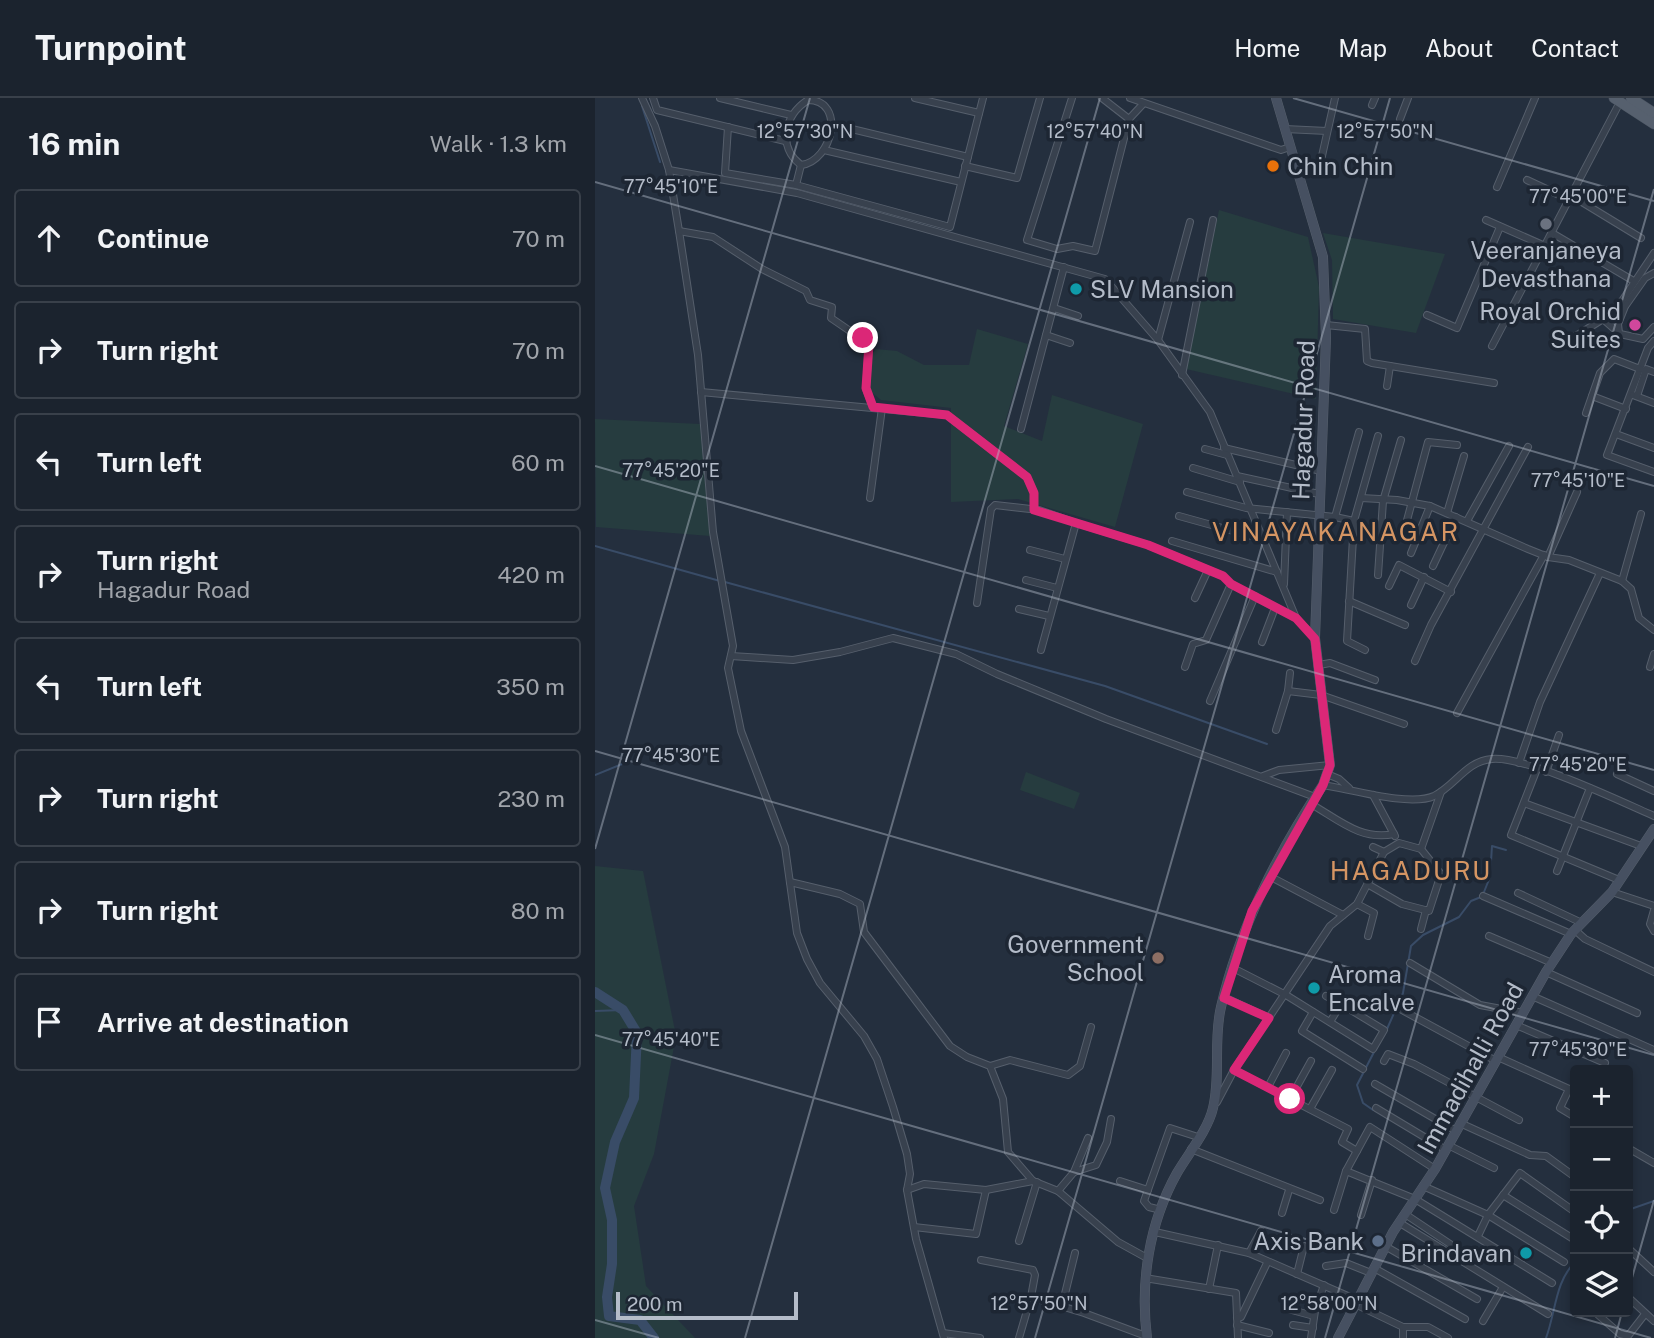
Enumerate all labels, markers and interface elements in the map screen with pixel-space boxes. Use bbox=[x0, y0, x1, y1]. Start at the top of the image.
text: Turnpoint bbox=[35, 29, 187, 67]
text: Home bbox=[1234, 34, 1300, 62]
text: Map bbox=[1338, 34, 1387, 62]
text: About bbox=[1425, 34, 1493, 62]
text: Contact bbox=[1531, 34, 1619, 62]
text: 12°57'30"N bbox=[757, 121, 853, 142]
text: 12°57'40"N bbox=[1047, 121, 1143, 142]
text: 12°57'50"N bbox=[1337, 121, 1433, 142]
text: 16 min bbox=[28, 126, 120, 162]
text: Walk · 1.3 km bbox=[430, 130, 567, 157]
place label: Chin Chin bbox=[1287, 152, 1393, 180]
marker: Chin Chin bbox=[1265, 158, 1281, 174]
text: 77°45'10"E bbox=[624, 176, 718, 197]
text: 77°45'00"E bbox=[1529, 186, 1627, 207]
marker: Veeranjaneya Devasthana bbox=[1538, 216, 1554, 232]
icon: ahead bbox=[30, 219, 68, 257]
text: Continue bbox=[97, 223, 209, 254]
text: 70 m bbox=[512, 225, 565, 252]
place label: Veeranjaneya Devasthana bbox=[1471, 236, 1622, 292]
place label: SLV Mansion bbox=[1090, 275, 1234, 303]
marker: SLV Mansion bbox=[1068, 281, 1084, 297]
place label: Royal Orchid Suites bbox=[1479, 297, 1621, 353]
marker: Royal Orchid Suites bbox=[1627, 317, 1643, 333]
route end bbox=[847, 322, 878, 353]
icon: right bbox=[30, 331, 68, 369]
text: Turn right bbox=[97, 335, 219, 366]
text: 70 m bbox=[512, 337, 565, 364]
street label: Hagadur Road bbox=[1286, 340, 1320, 500]
icon: left bbox=[30, 443, 68, 481]
text: Turn left bbox=[97, 447, 202, 478]
text: 60 m bbox=[511, 449, 565, 476]
text: 77°45'20"E bbox=[622, 460, 720, 481]
text: 77°45'10"E bbox=[1531, 470, 1625, 491]
district label: VINAYAKANAGAR bbox=[1212, 516, 1460, 547]
text: Turn right bbox=[97, 545, 219, 576]
icon: right bbox=[30, 555, 68, 593]
text: 420 m bbox=[497, 561, 565, 588]
text: Hagadur Road bbox=[97, 576, 250, 603]
icon: left bbox=[30, 667, 68, 705]
text: Turn left bbox=[97, 671, 202, 702]
text: 350 m bbox=[496, 673, 565, 700]
text: 77°45'30"E bbox=[622, 745, 720, 766]
text: 77°45'20"E bbox=[1529, 754, 1627, 775]
icon: right bbox=[30, 779, 68, 817]
text: Turn right bbox=[97, 783, 219, 814]
text: 230 m bbox=[497, 785, 565, 812]
district label: HAGADURU bbox=[1330, 855, 1492, 886]
icon: right bbox=[30, 891, 68, 929]
text: Turn right bbox=[97, 895, 219, 926]
text: 80 m bbox=[511, 897, 565, 924]
place label: Government School bbox=[1007, 930, 1144, 986]
marker: Government School bbox=[1150, 950, 1166, 966]
place label: Aroma Encalve bbox=[1328, 960, 1415, 1016]
street label: Immadihalli Road bbox=[1411, 977, 1529, 1159]
marker: Aroma Encalve bbox=[1306, 980, 1322, 996]
icon: arrive bbox=[30, 1003, 68, 1041]
text: Arrive at destination bbox=[97, 1007, 349, 1038]
text: 77°45'40"E bbox=[622, 1029, 720, 1050]
text: 77°45'30"E bbox=[1529, 1039, 1627, 1060]
map controls bbox=[1570, 1065, 1633, 1317]
button: + bbox=[1570, 1065, 1633, 1128]
route start bbox=[1274, 1083, 1305, 1114]
button: − bbox=[1570, 1128, 1633, 1191]
button: locate bbox=[1570, 1191, 1633, 1254]
place label: Axis Bank bbox=[1253, 1227, 1364, 1255]
marker: Axis Bank bbox=[1370, 1233, 1386, 1249]
place label: Brindavan bbox=[1400, 1239, 1512, 1267]
marker: Brindavan bbox=[1518, 1245, 1534, 1261]
button: layers bbox=[1570, 1254, 1633, 1317]
scale bar bbox=[616, 1289, 798, 1321]
text: 200 m bbox=[627, 1293, 683, 1315]
text: 12°57'50"N bbox=[991, 1293, 1087, 1314]
text: 12°58'00"N bbox=[1280, 1293, 1378, 1314]

